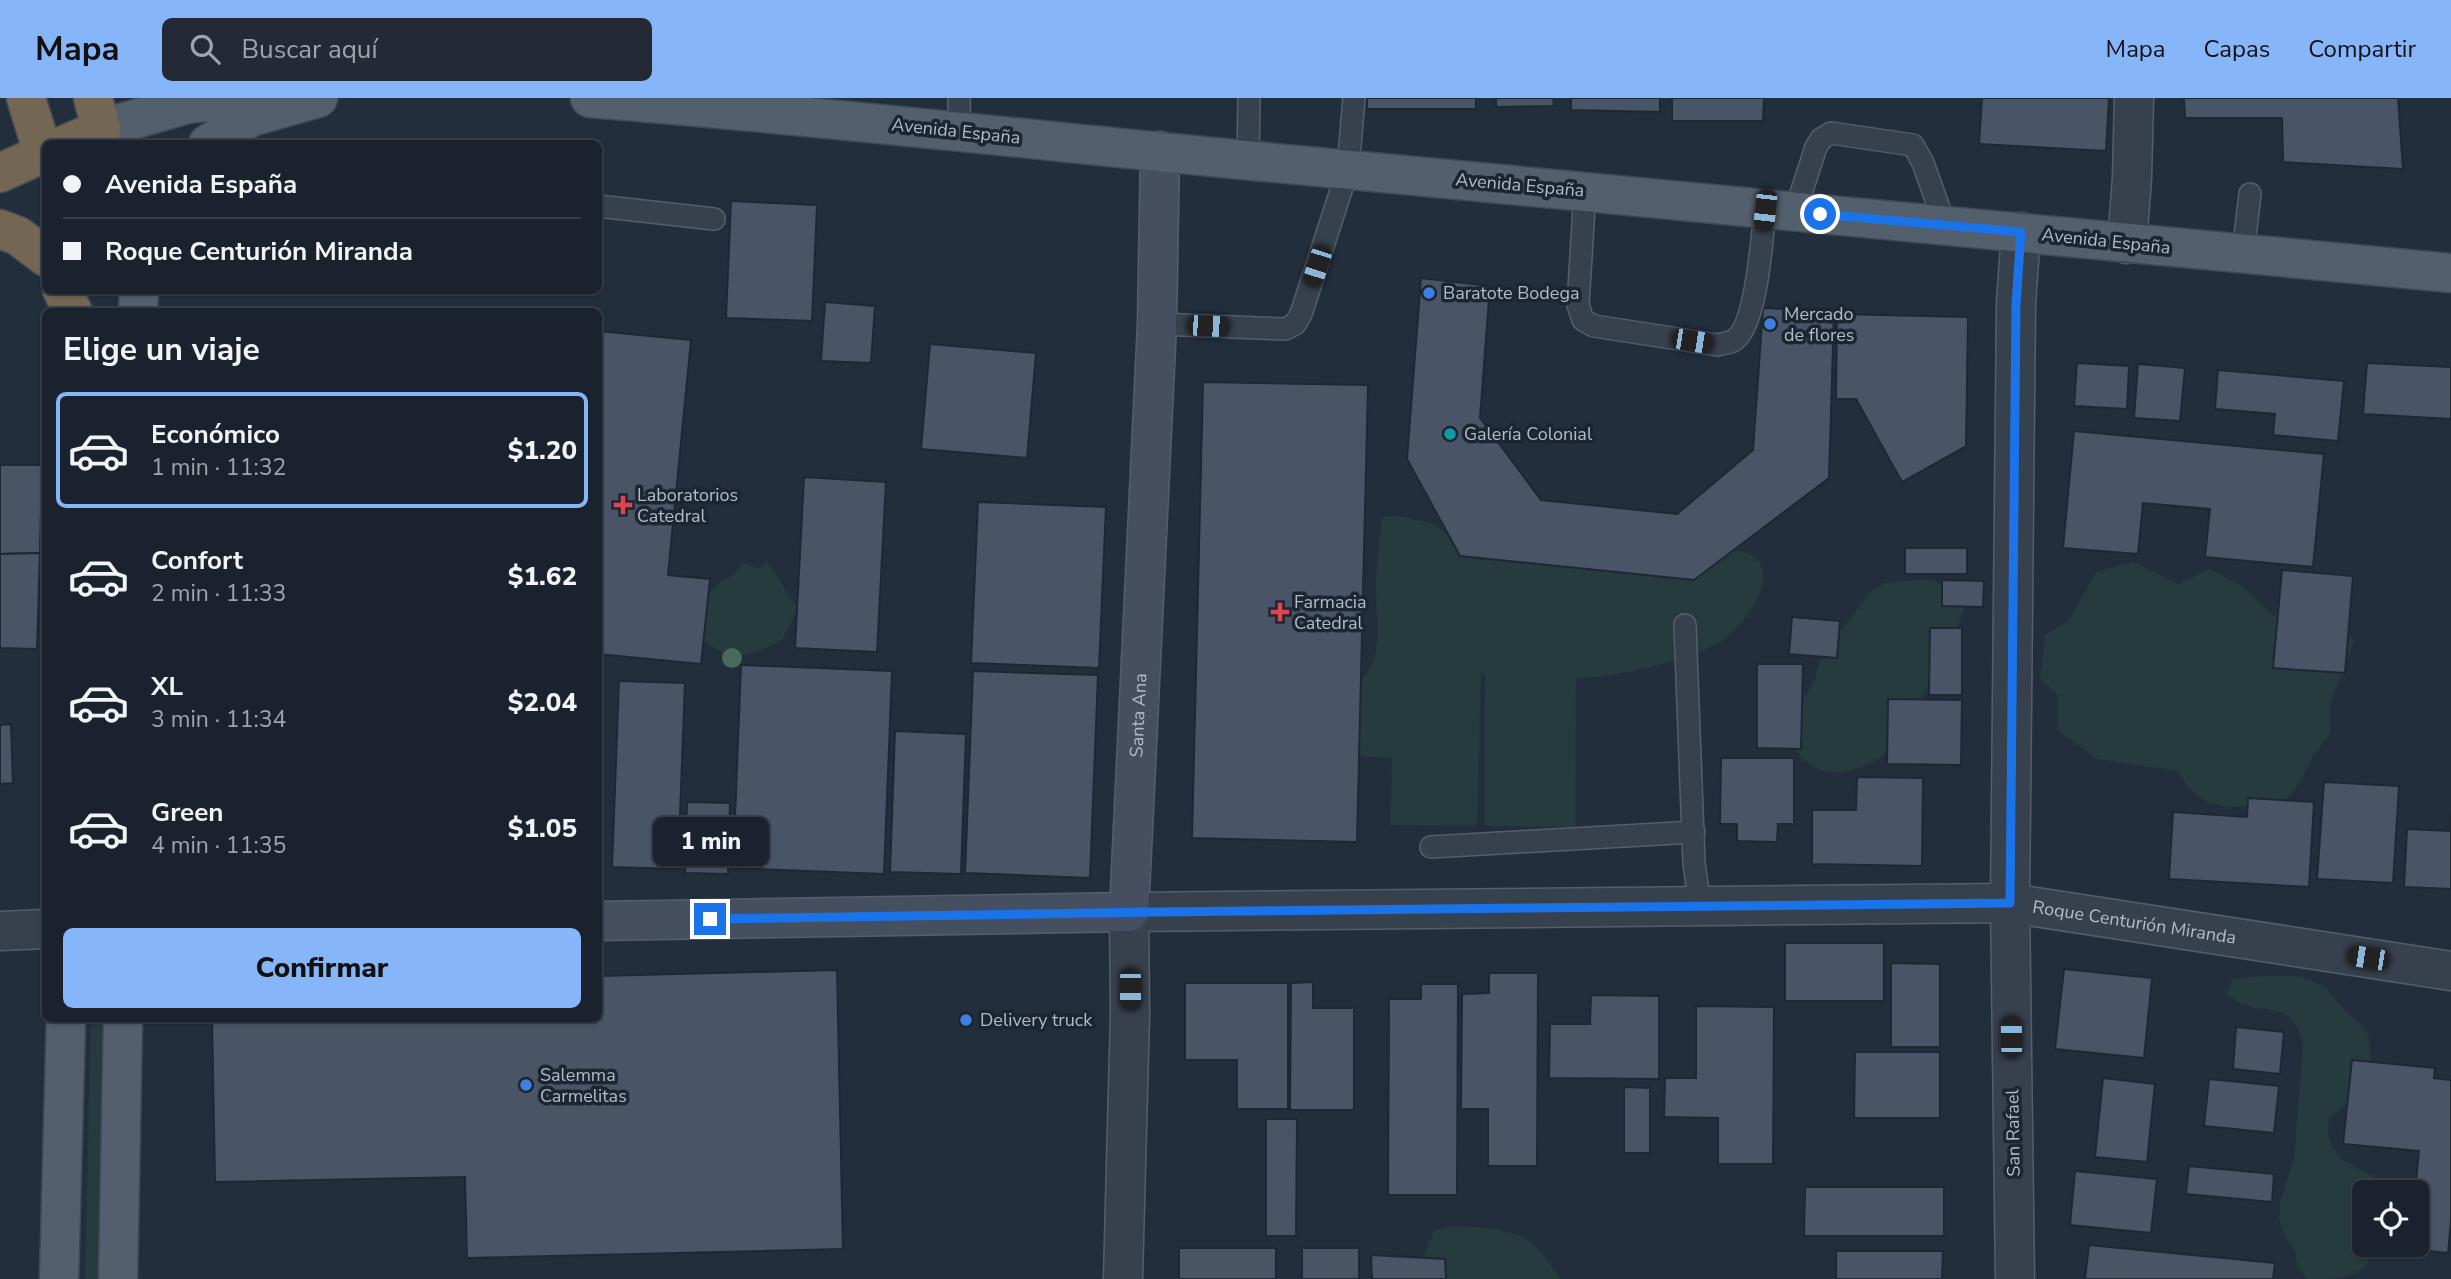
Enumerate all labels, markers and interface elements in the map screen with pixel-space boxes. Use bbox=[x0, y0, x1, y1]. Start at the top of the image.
search box bbox=[162, 18, 652, 81]
text: Mapa bbox=[35, 27, 120, 72]
icon: search bbox=[186, 30, 224, 68]
text: Buscar aquí bbox=[242, 32, 377, 67]
text: Mapa bbox=[2106, 33, 2166, 65]
text: Capas bbox=[2204, 33, 2270, 65]
text: Compartir bbox=[2308, 33, 2416, 65]
street label: Avenida España bbox=[890, 112, 1022, 150]
text: Avenida España bbox=[105, 167, 297, 202]
street label: Avenida España bbox=[1455, 167, 1585, 203]
car bbox=[1753, 188, 1778, 232]
route start bbox=[1804, 198, 1836, 230]
street label: Avenida España bbox=[2040, 222, 2172, 260]
text: Roque Centurión Miranda bbox=[105, 234, 413, 269]
car bbox=[1301, 243, 1334, 289]
place label: Baratote Bodega bbox=[1443, 281, 1579, 305]
marker: Baratote Bodega bbox=[1421, 285, 1437, 301]
place label: Mercado de flores bbox=[1784, 302, 1855, 347]
car bbox=[1187, 315, 1230, 337]
marker: Mercado de flores bbox=[1762, 316, 1778, 332]
car bbox=[1670, 327, 1715, 355]
text: Elige un viaje bbox=[63, 328, 260, 371]
text: Económico bbox=[151, 417, 280, 452]
icon: car bbox=[67, 419, 130, 482]
place label: Galería Colonial bbox=[1464, 422, 1593, 446]
marker: Galería Colonial bbox=[1442, 426, 1458, 442]
text: $1.20 bbox=[508, 433, 577, 468]
text: 1 min · 11:32 bbox=[151, 452, 286, 483]
place label: Laboratorios Catedral bbox=[637, 483, 738, 528]
marker: Laboratorios Catedral bbox=[615, 497, 631, 513]
text: Confort bbox=[151, 543, 243, 578]
icon: car bbox=[67, 545, 130, 608]
text: $1.62 bbox=[508, 559, 577, 594]
text: 2 min · 11:33 bbox=[151, 578, 286, 609]
place label: Farmacia Catedral bbox=[1294, 590, 1367, 635]
marker: Farmacia Catedral bbox=[1272, 604, 1288, 620]
text: XL bbox=[151, 669, 183, 704]
icon: car bbox=[67, 671, 130, 734]
street label: Santa Ana bbox=[1124, 673, 1152, 758]
text: $2.04 bbox=[508, 685, 577, 720]
text: 3 min · 11:34 bbox=[151, 704, 286, 735]
text: Green bbox=[151, 795, 224, 830]
icon: car bbox=[67, 797, 130, 860]
text: $1.05 bbox=[508, 811, 577, 846]
callout: 1 min bbox=[652, 818, 768, 866]
text: 1 min bbox=[681, 826, 741, 857]
text: 4 min · 11:35 bbox=[151, 830, 286, 861]
street label: Roque Centurión Miranda bbox=[2031, 895, 2238, 950]
route end bbox=[694, 903, 726, 935]
button: Confirmar bbox=[63, 928, 581, 1008]
car bbox=[2346, 944, 2391, 972]
car bbox=[1120, 968, 1141, 1010]
place label: Delivery truck bbox=[980, 1008, 1093, 1032]
marker: Delivery truck bbox=[958, 1012, 974, 1028]
car bbox=[2001, 1016, 2022, 1058]
place label: Salemma Carmelitas bbox=[540, 1063, 627, 1108]
marker: Salemma Carmelitas bbox=[518, 1077, 534, 1093]
street label: San Rafael bbox=[2000, 1088, 2026, 1177]
map controls bbox=[2352, 1180, 2429, 1257]
button: locate bbox=[2352, 1180, 2429, 1257]

